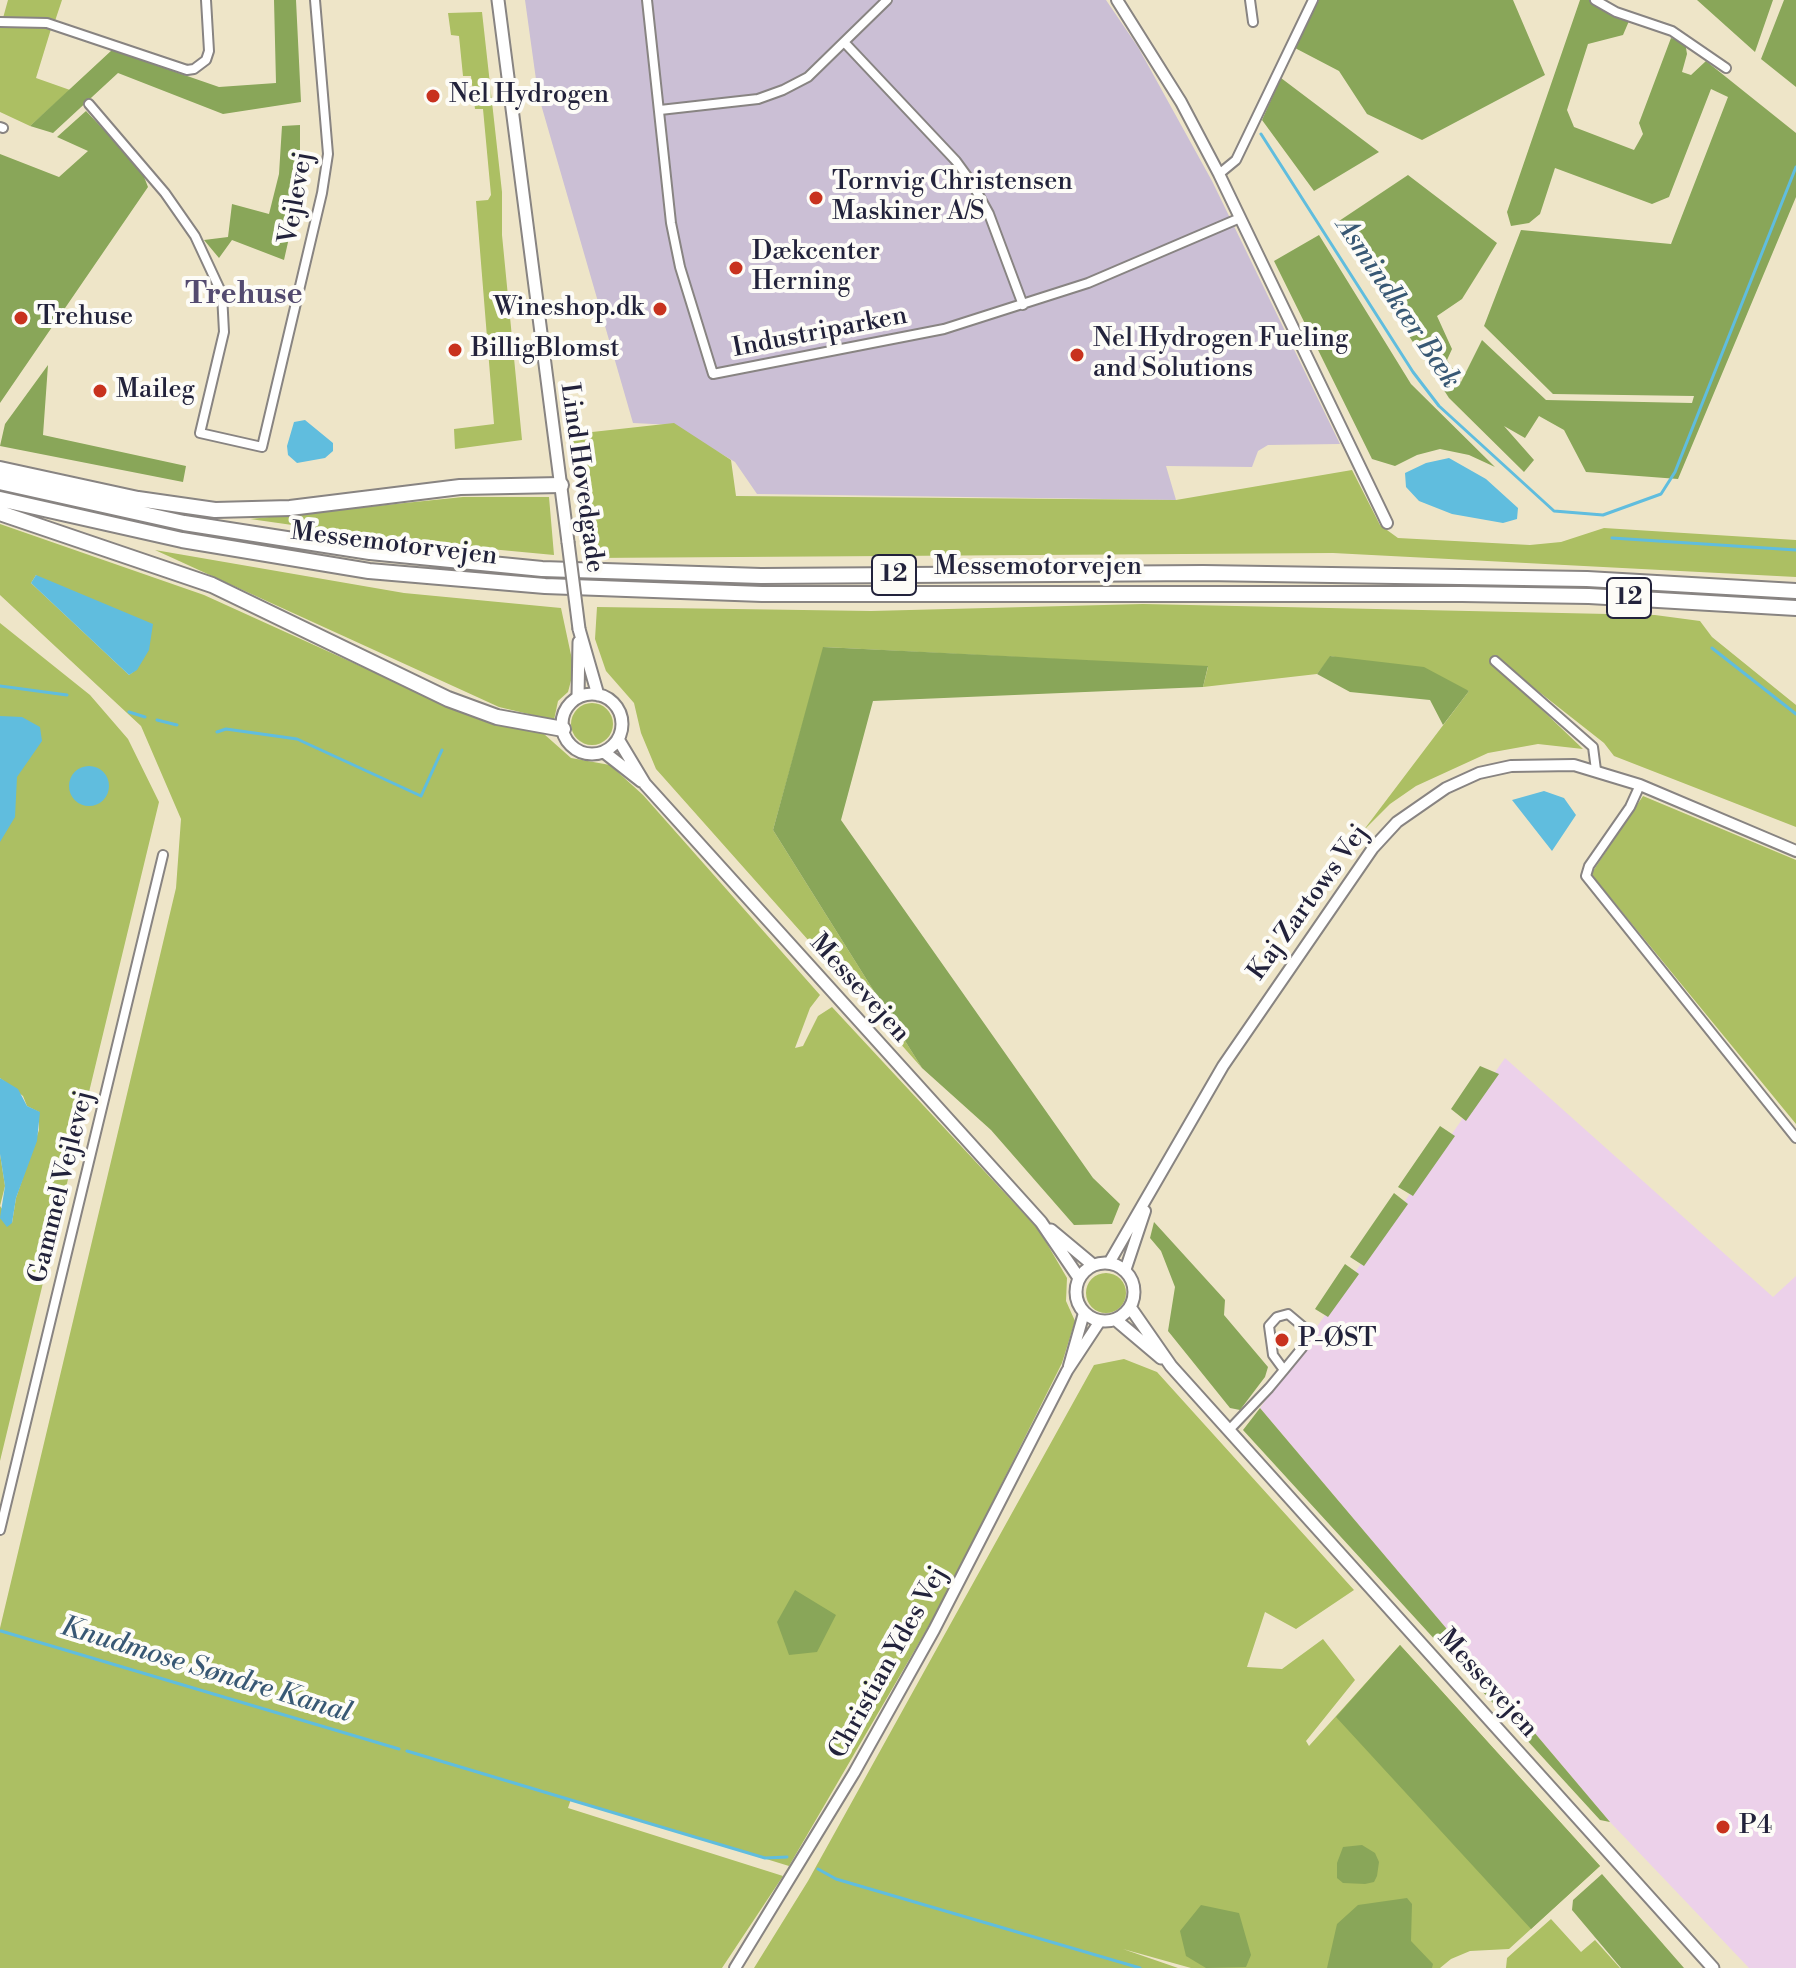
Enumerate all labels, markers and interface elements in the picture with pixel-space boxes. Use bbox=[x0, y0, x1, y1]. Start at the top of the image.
place label: Nel Hydrogen bbox=[449, 80, 609, 112]
marker: Nel Hydrogen bbox=[424, 87, 442, 105]
street label: Vejlevej bbox=[274, 149, 320, 247]
place label: Tornvig Christensen Maskiner A/S bbox=[832, 167, 1073, 228]
marker: Tornvig Christensen Maskiner A/S bbox=[807, 189, 825, 207]
water label: Asmindkær Bæk bbox=[1327, 212, 1467, 396]
place label: Dækcenter Herning bbox=[752, 237, 880, 298]
marker: Dækcenter Herning bbox=[727, 259, 745, 277]
district label: Trehuse bbox=[185, 278, 303, 314]
place label: Wineshop.dk bbox=[493, 293, 644, 325]
marker: Wineshop.dk bbox=[651, 300, 669, 318]
street label: Industriparken bbox=[730, 301, 910, 365]
place label: Trehuse bbox=[37, 302, 133, 334]
marker: Trehuse bbox=[12, 309, 30, 327]
place label: Nel Hydrogen Fueling and Solutions bbox=[1093, 324, 1348, 386]
place label: BilligBlomst bbox=[471, 334, 619, 366]
marker: BilligBlomst bbox=[446, 341, 464, 359]
marker: Nel Hydrogen Fueling and Solutions bbox=[1068, 346, 1086, 364]
place label: Maileg bbox=[116, 375, 195, 407]
street label: Lind Hovedgade bbox=[552, 381, 610, 575]
marker: Maileg bbox=[91, 382, 109, 400]
street label: Messemotorvejen bbox=[289, 517, 499, 573]
street label: Messemotorvejen bbox=[934, 552, 1142, 584]
road number: 12 bbox=[872, 555, 916, 595]
road number: 12 bbox=[1607, 578, 1651, 618]
street label: Kaj Zartows Vej bbox=[1242, 819, 1376, 987]
street label: Messevejen bbox=[802, 928, 916, 1050]
street label: Gammel Vejlevej bbox=[23, 1088, 101, 1286]
place label: P-ØST bbox=[1298, 1324, 1377, 1356]
marker: P-ØST bbox=[1273, 1331, 1291, 1349]
street label: Christian Ydes Vej bbox=[823, 1561, 955, 1765]
water label: Knudmose Søndre Kanal bbox=[56, 1611, 356, 1731]
street label: Messevejen bbox=[1430, 1623, 1544, 1745]
place label: P4 bbox=[1739, 1811, 1772, 1843]
marker: P4 bbox=[1714, 1818, 1732, 1836]

